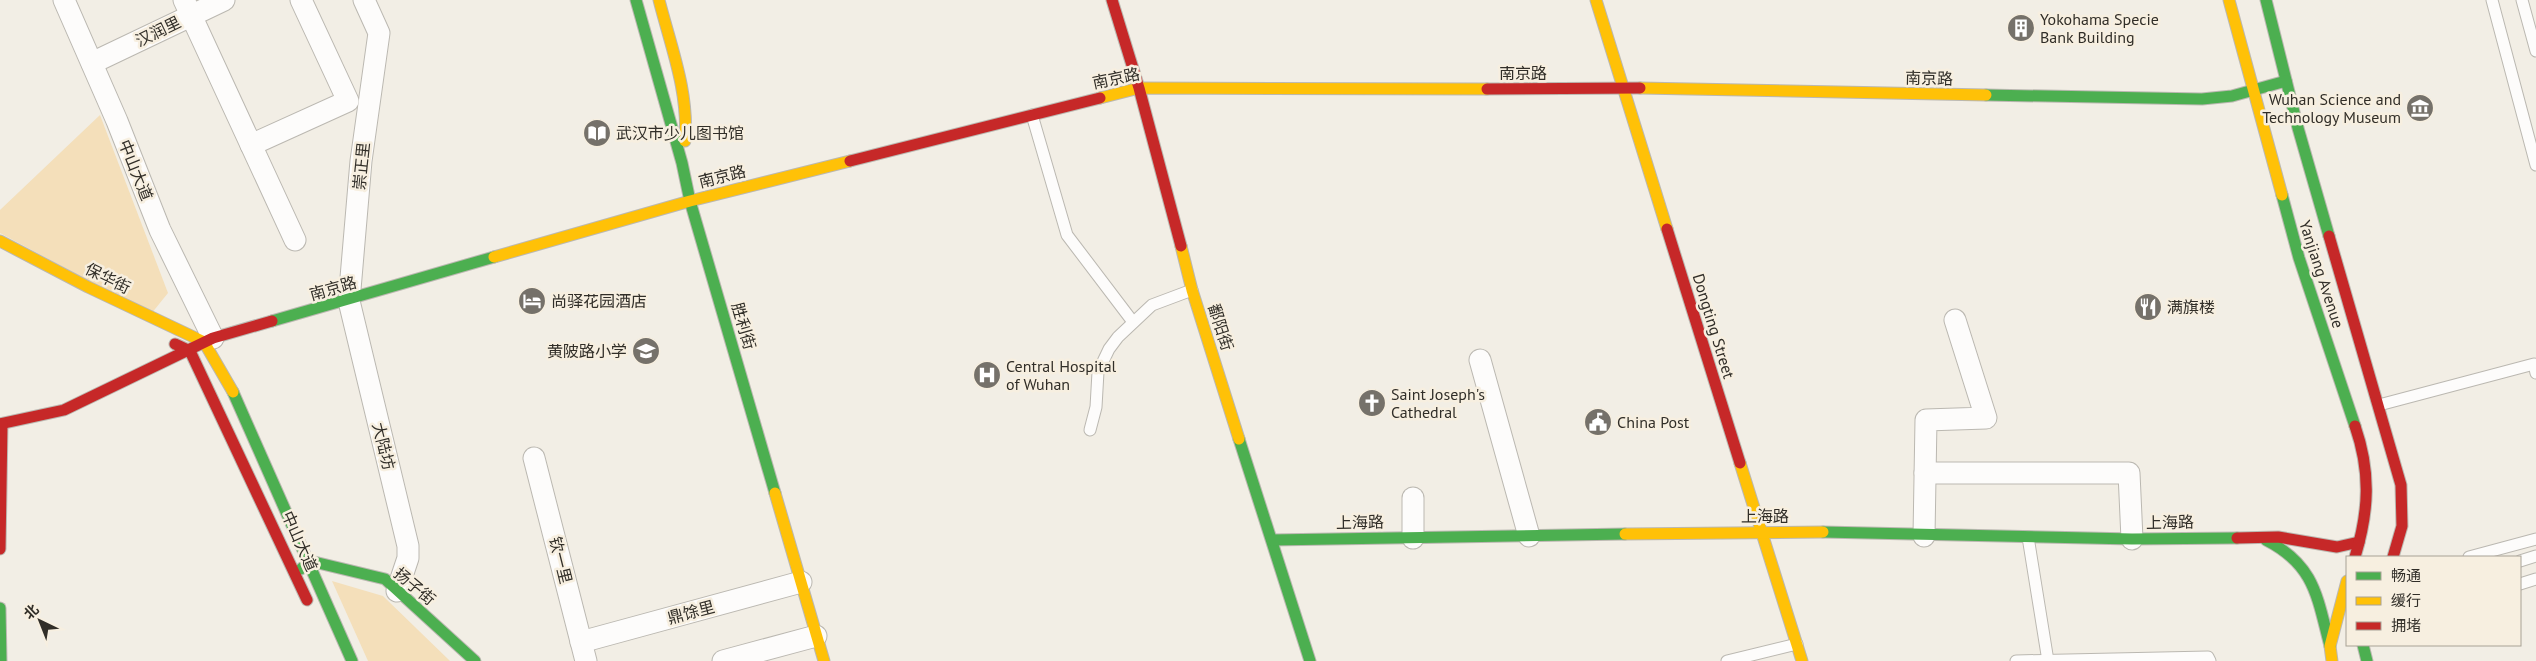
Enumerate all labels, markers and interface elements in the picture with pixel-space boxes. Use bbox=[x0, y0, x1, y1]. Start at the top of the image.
place label: Yokohama Specie Bank Building bbox=[2040, 9, 2159, 47]
street label: 汉润里 bbox=[132, 11, 184, 51]
building icon: Yokohama Specie Bank Building bbox=[2006, 13, 2036, 43]
street label: 南京路 bbox=[1090, 63, 1142, 93]
street label: 南京路 bbox=[1499, 63, 1547, 83]
street label: 南京路 bbox=[1905, 68, 1953, 88]
place label: Wuhan Science and Technology Museum bbox=[2262, 89, 2401, 127]
museum icon: Wuhan Science and Technology Museum bbox=[2405, 93, 2435, 123]
library icon: 武汉市少儿图书馆 bbox=[582, 118, 612, 148]
place label: 武汉市少儿图书馆 bbox=[616, 123, 744, 143]
street label: 中山大道 bbox=[115, 137, 157, 203]
street label: 崇正里 bbox=[349, 141, 373, 191]
street label: 南京路 bbox=[696, 160, 748, 192]
street label: Yanjiang Avenue bbox=[2295, 218, 2349, 330]
street label: 保华街 bbox=[82, 258, 134, 298]
street label: Dongting Street bbox=[1689, 271, 1740, 381]
street label: 南京路 bbox=[307, 272, 359, 304]
hotel icon: 尚驿花园酒店 bbox=[517, 286, 547, 316]
place label: 尚驿花园酒店 bbox=[551, 291, 647, 311]
restaurant icon: 满旗楼 bbox=[2133, 292, 2163, 322]
place label: 满旗楼 bbox=[2167, 297, 2215, 317]
street label: 胜利街 bbox=[728, 300, 760, 352]
street label: 鄱阳街 bbox=[1204, 301, 1238, 353]
school or university icon: 黄陂路小学 bbox=[631, 336, 661, 366]
place label: 黄陂路小学 bbox=[547, 341, 627, 361]
place label: Central Hospital of Wuhan bbox=[1006, 356, 1117, 394]
hospital icon: Central Hospital of Wuhan bbox=[972, 360, 1002, 390]
place label: Saint Joseph's Cathedral bbox=[1391, 384, 1485, 422]
church icon: Saint Joseph's Cathedral bbox=[1357, 388, 1387, 418]
public building icon: China Post bbox=[1583, 407, 1613, 437]
place label: China Post bbox=[1617, 412, 1690, 432]
street label: 大陆坊 bbox=[368, 420, 400, 472]
street label: 上海路 bbox=[1741, 506, 1789, 526]
street label: 中山大道 bbox=[278, 508, 322, 574]
street label: 上海路 bbox=[1336, 512, 1384, 532]
street label: 上海路 bbox=[2146, 512, 2194, 532]
street label: 钦一里 bbox=[545, 534, 577, 586]
legend bbox=[2346, 556, 2521, 646]
street label: 扬子街 bbox=[390, 563, 440, 609]
text: 畅通 bbox=[2391, 566, 2421, 585]
text: 缓行 bbox=[2391, 591, 2421, 610]
north arrow bbox=[15, 596, 65, 646]
street label: 鼎馀里 bbox=[665, 596, 717, 628]
text: 北 bbox=[20, 600, 42, 623]
text: 拥堵 bbox=[2391, 616, 2421, 635]

